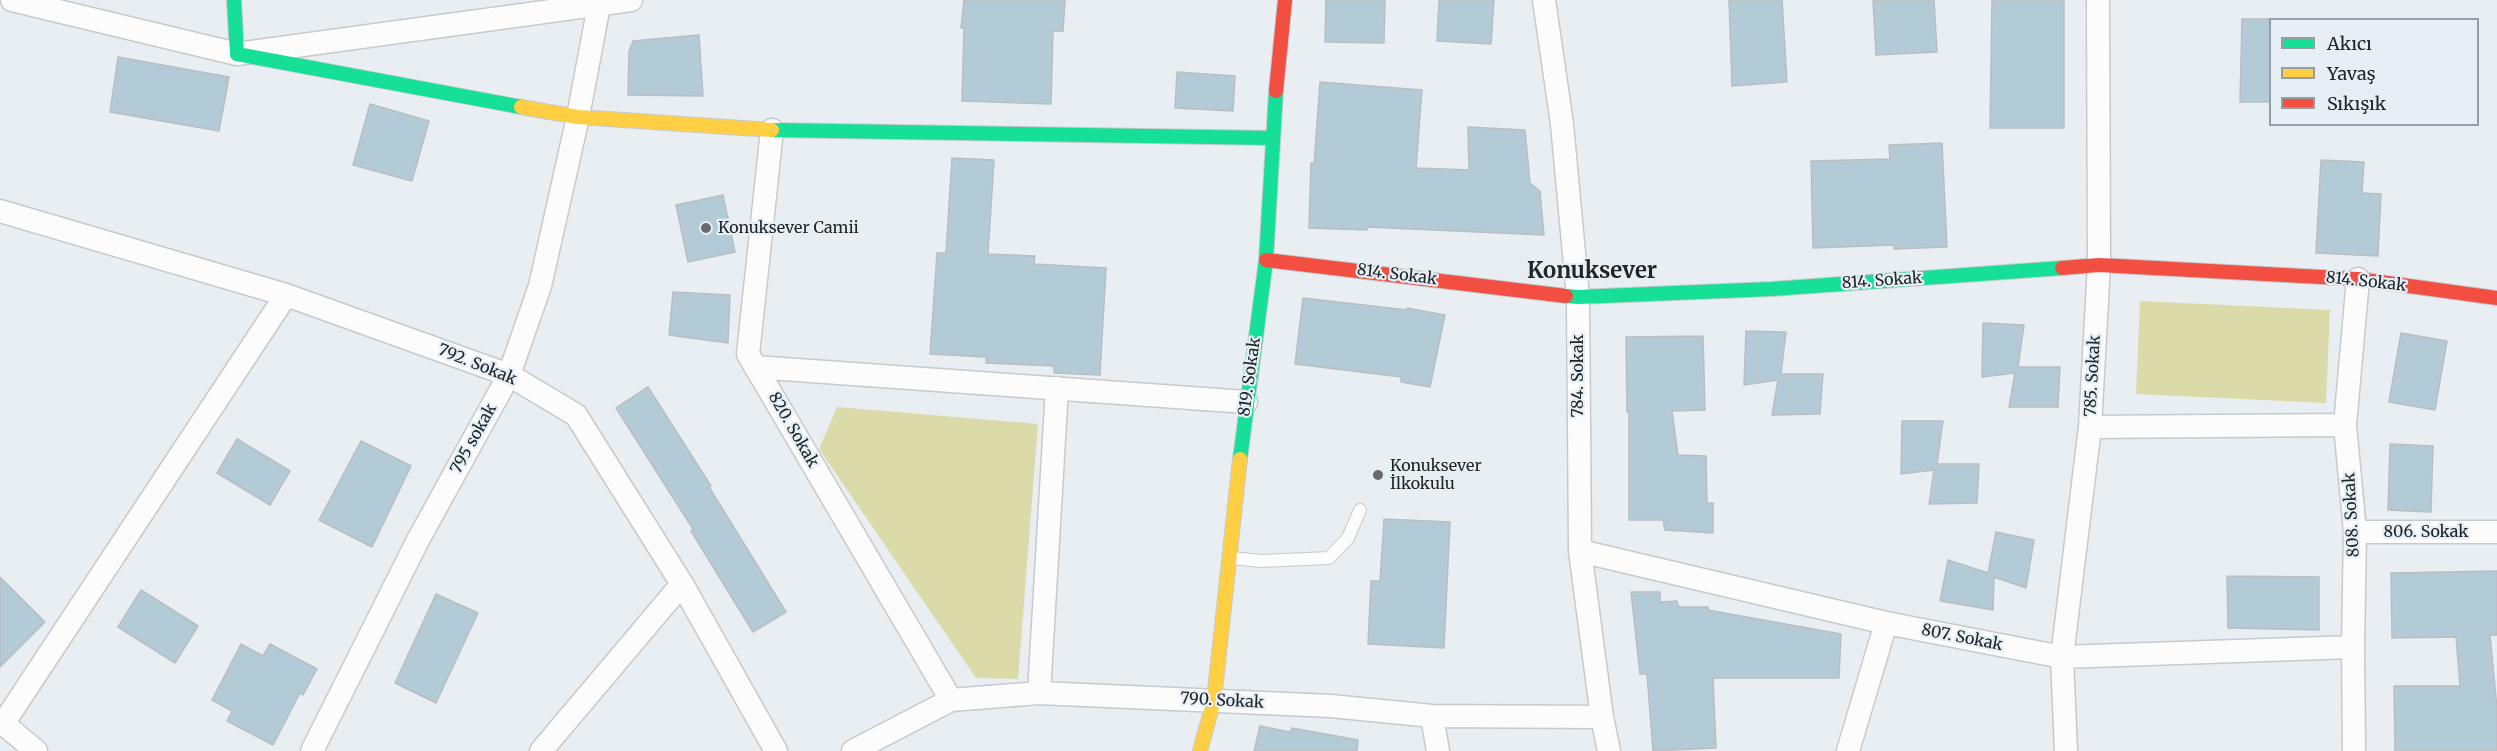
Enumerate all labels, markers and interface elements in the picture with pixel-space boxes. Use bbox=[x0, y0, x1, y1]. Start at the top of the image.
legend bbox=[2269, 18, 2479, 126]
text: Akıcı bbox=[2327, 32, 2372, 55]
text: Yavaş bbox=[2327, 62, 2375, 85]
text: Sıkışık bbox=[2327, 92, 2386, 115]
place label: Konuksever Camii bbox=[718, 218, 859, 238]
marker: Konuksever Camii bbox=[699, 221, 713, 235]
district label: Konuksever bbox=[1527, 259, 1657, 285]
street label: 814. Sokak bbox=[1356, 261, 1438, 289]
street label: 814. Sokak bbox=[2325, 268, 2407, 296]
street label: 814. Sokak bbox=[1841, 269, 1923, 293]
street label: 784. Sokak bbox=[1568, 334, 1588, 418]
street label: 785. Sokak bbox=[2081, 335, 2105, 417]
street label: 819. Sokak bbox=[1235, 336, 1265, 418]
street label: 792. Sokak bbox=[435, 341, 519, 389]
street label: 820. Sokak bbox=[764, 389, 822, 471]
street label: 795 sokak bbox=[447, 401, 501, 477]
place label: Konuksever İlkokulu bbox=[1390, 456, 1482, 494]
marker: Konuksever İlkokulu bbox=[1371, 468, 1385, 482]
street label: 808. Sokak bbox=[2340, 472, 2364, 558]
street label: 806. Sokak bbox=[2384, 522, 2468, 542]
street label: 807. Sokak bbox=[1920, 621, 2004, 655]
street label: 790. Sokak bbox=[1180, 689, 1264, 713]

